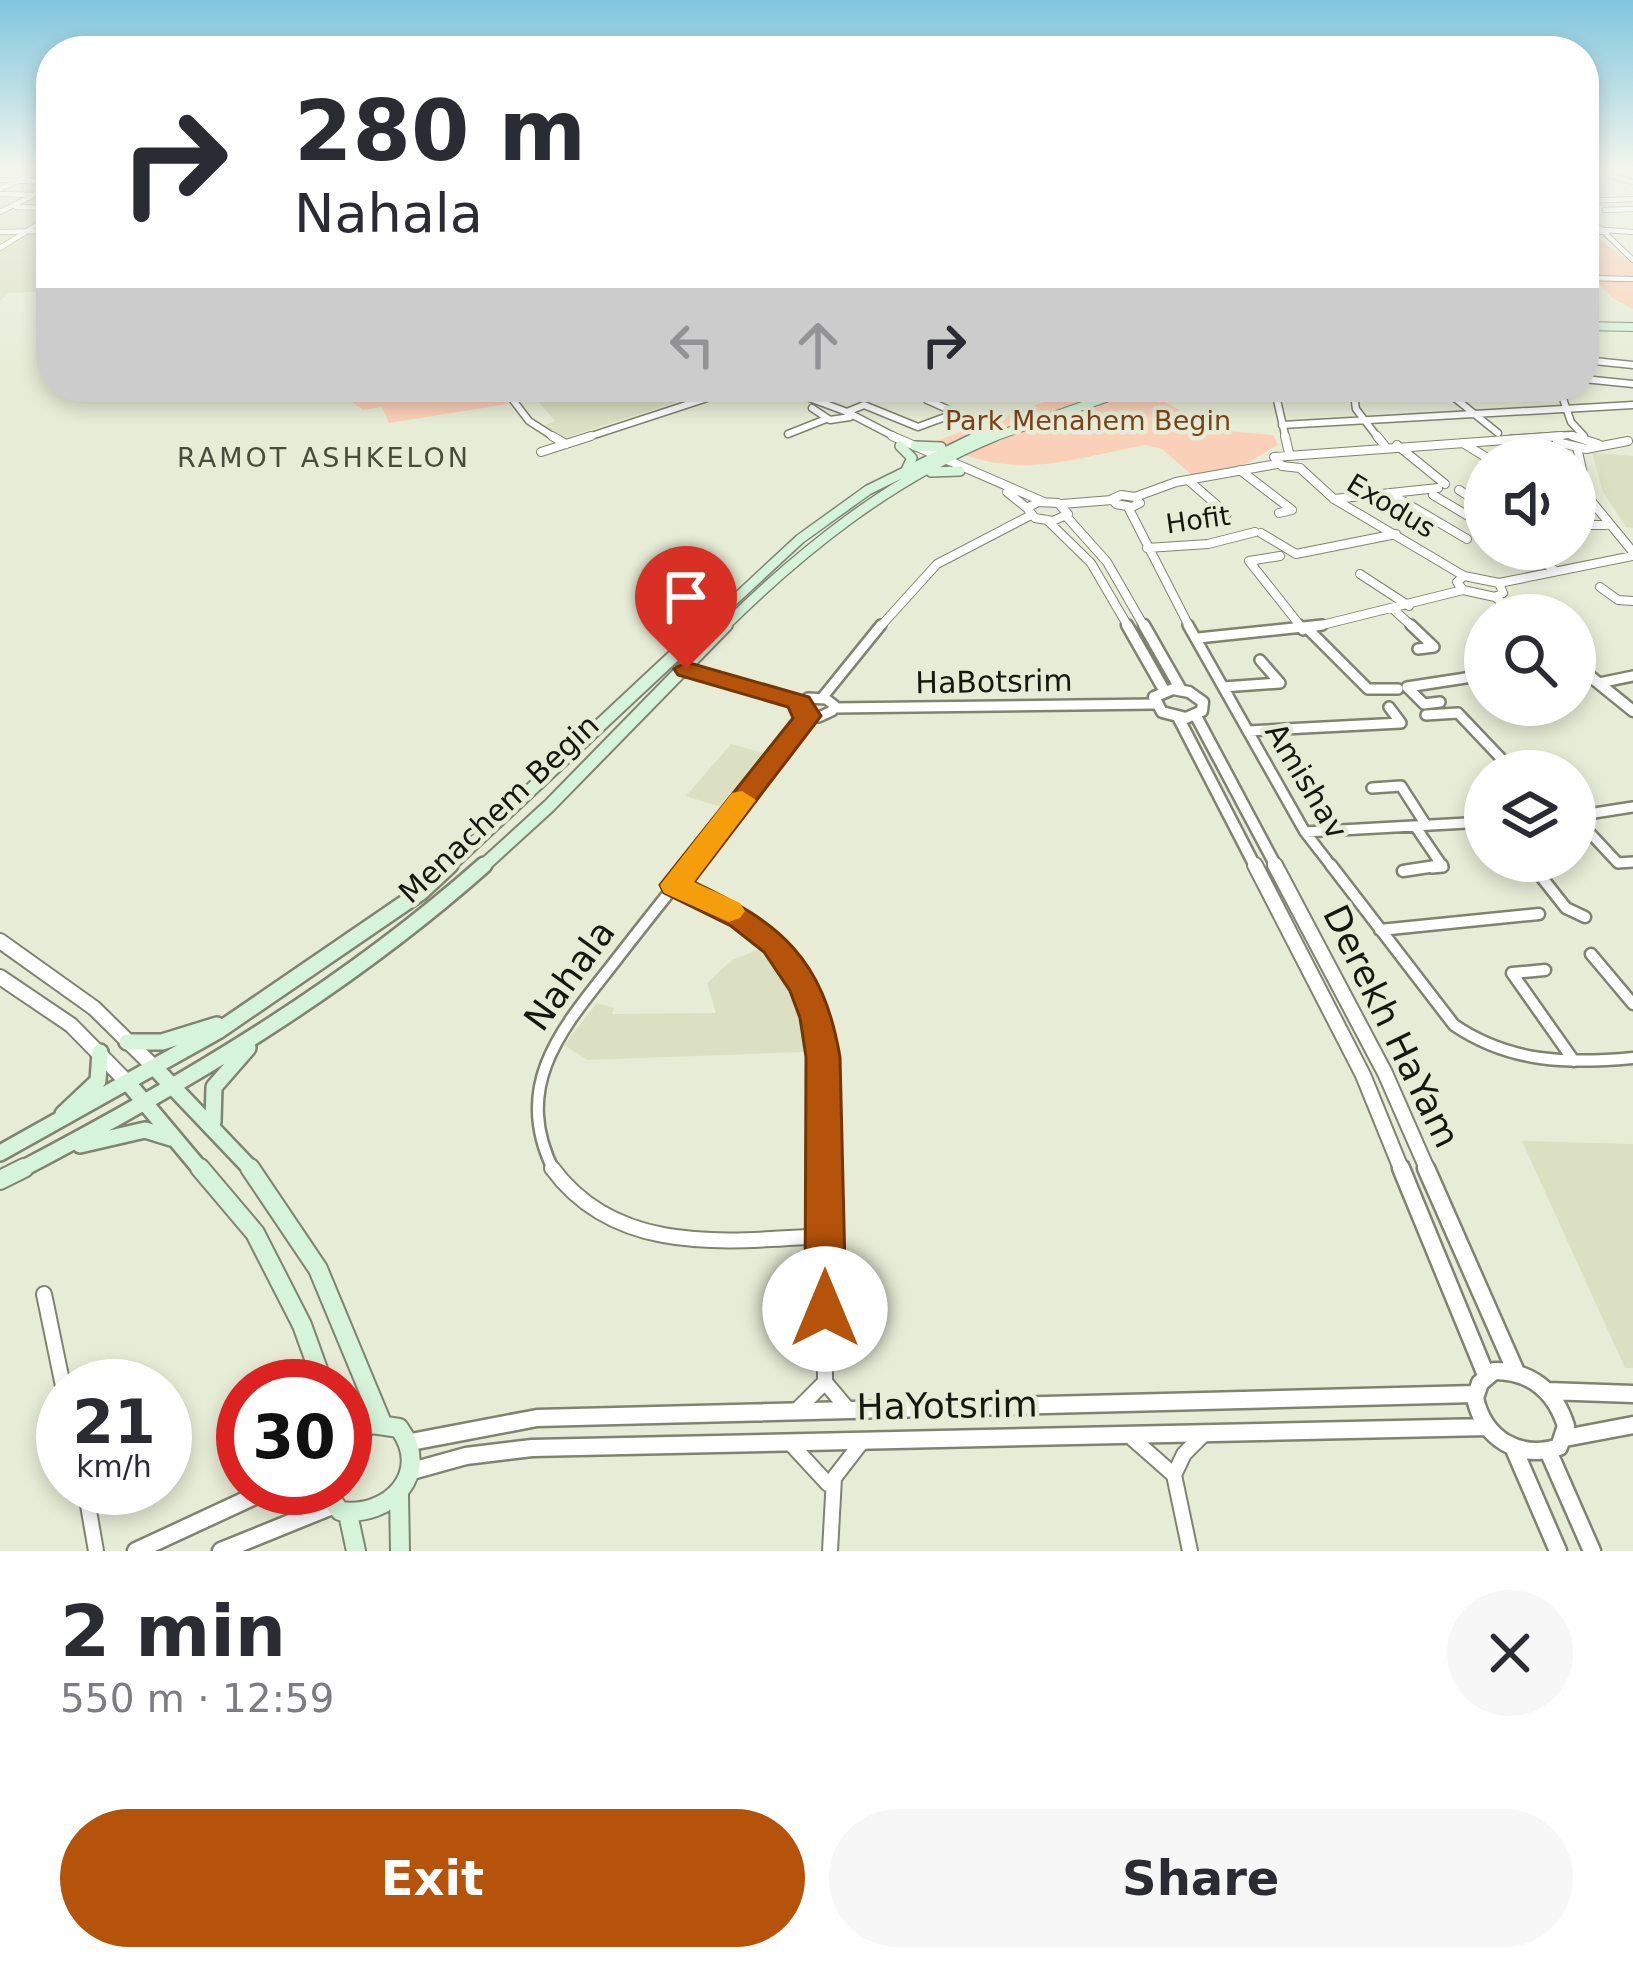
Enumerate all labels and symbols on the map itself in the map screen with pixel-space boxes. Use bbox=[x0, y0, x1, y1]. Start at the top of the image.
park label: Park Menahem Begin bbox=[945, 405, 1231, 436]
district label: RAMOT ASHKELON bbox=[177, 442, 471, 473]
street label: Exodus bbox=[1342, 467, 1441, 544]
street label: Hofit bbox=[1164, 500, 1232, 539]
pin bbox=[635, 546, 737, 669]
street label: HaBotsrim bbox=[915, 663, 1073, 700]
street label: Menachem Begin bbox=[392, 707, 606, 910]
street label: Amishav bbox=[1258, 716, 1355, 845]
street label: Derekh HaYam bbox=[1315, 898, 1468, 1154]
street label: Nahala bbox=[516, 912, 623, 1038]
position arrow bbox=[762, 1246, 888, 1372]
speed limit sign: 30 bbox=[216, 1359, 372, 1515]
street label: HaYotsrim bbox=[856, 1383, 1038, 1428]

